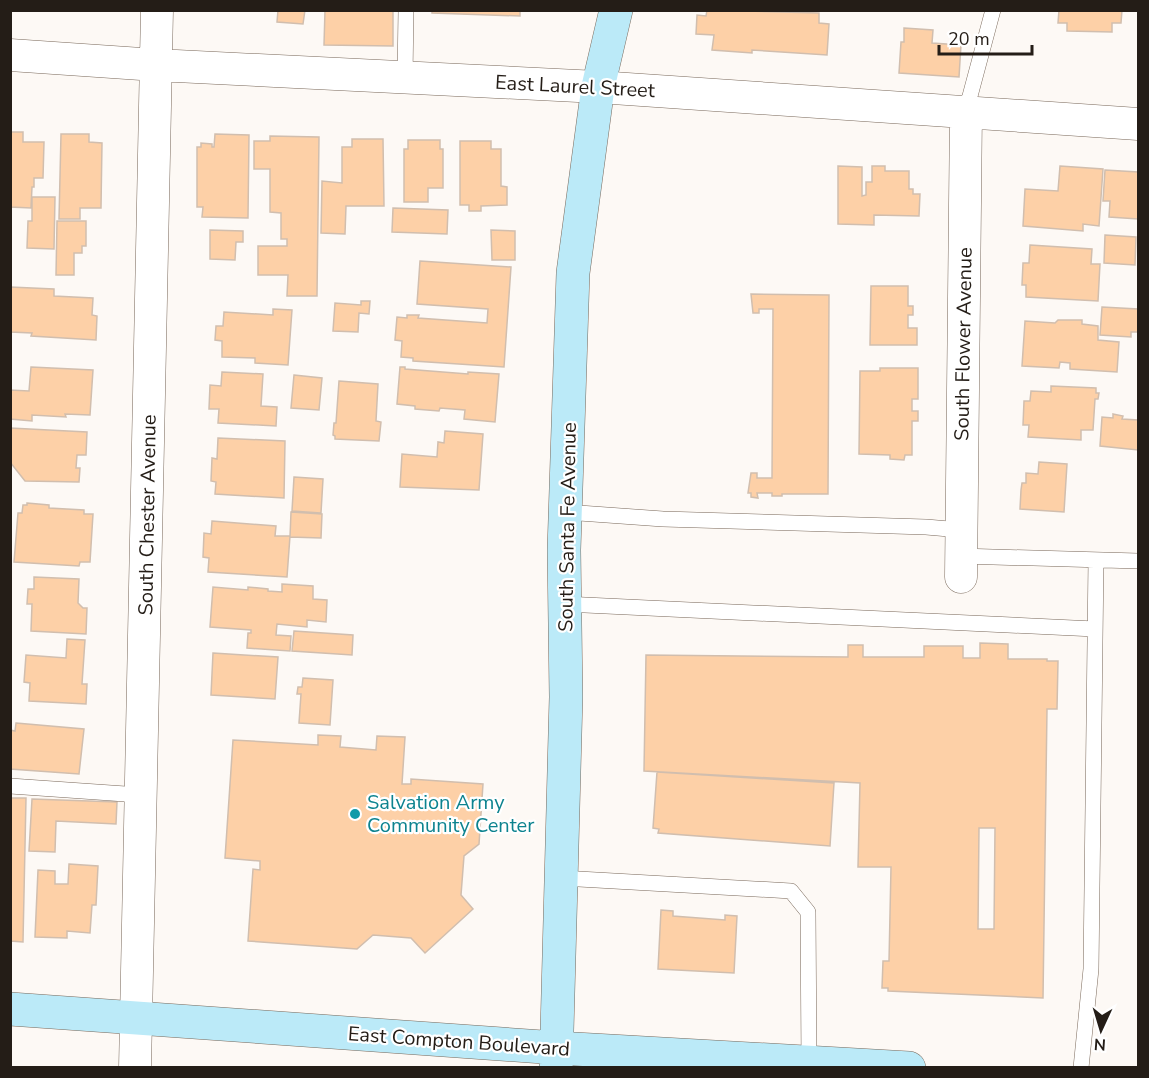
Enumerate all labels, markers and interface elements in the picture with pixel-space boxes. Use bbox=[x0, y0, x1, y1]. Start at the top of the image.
scale bar bbox=[939, 18, 1032, 56]
text: 20 m bbox=[948, 27, 990, 51]
street label: East Laurel Street bbox=[495, 69, 656, 104]
street label: South Flower Avenue bbox=[948, 247, 979, 441]
street label: South Chester Avenue bbox=[132, 414, 163, 616]
street label: South Santa Fe Avenue bbox=[552, 422, 583, 632]
place label: Salvation Army Community Center bbox=[367, 789, 534, 839]
marker: Salvation Army Community Center bbox=[348, 807, 362, 821]
north arrow bbox=[1071, 1000, 1131, 1060]
street label: East Compton Boulevard bbox=[347, 1020, 571, 1063]
text: N bbox=[1093, 1033, 1107, 1055]

